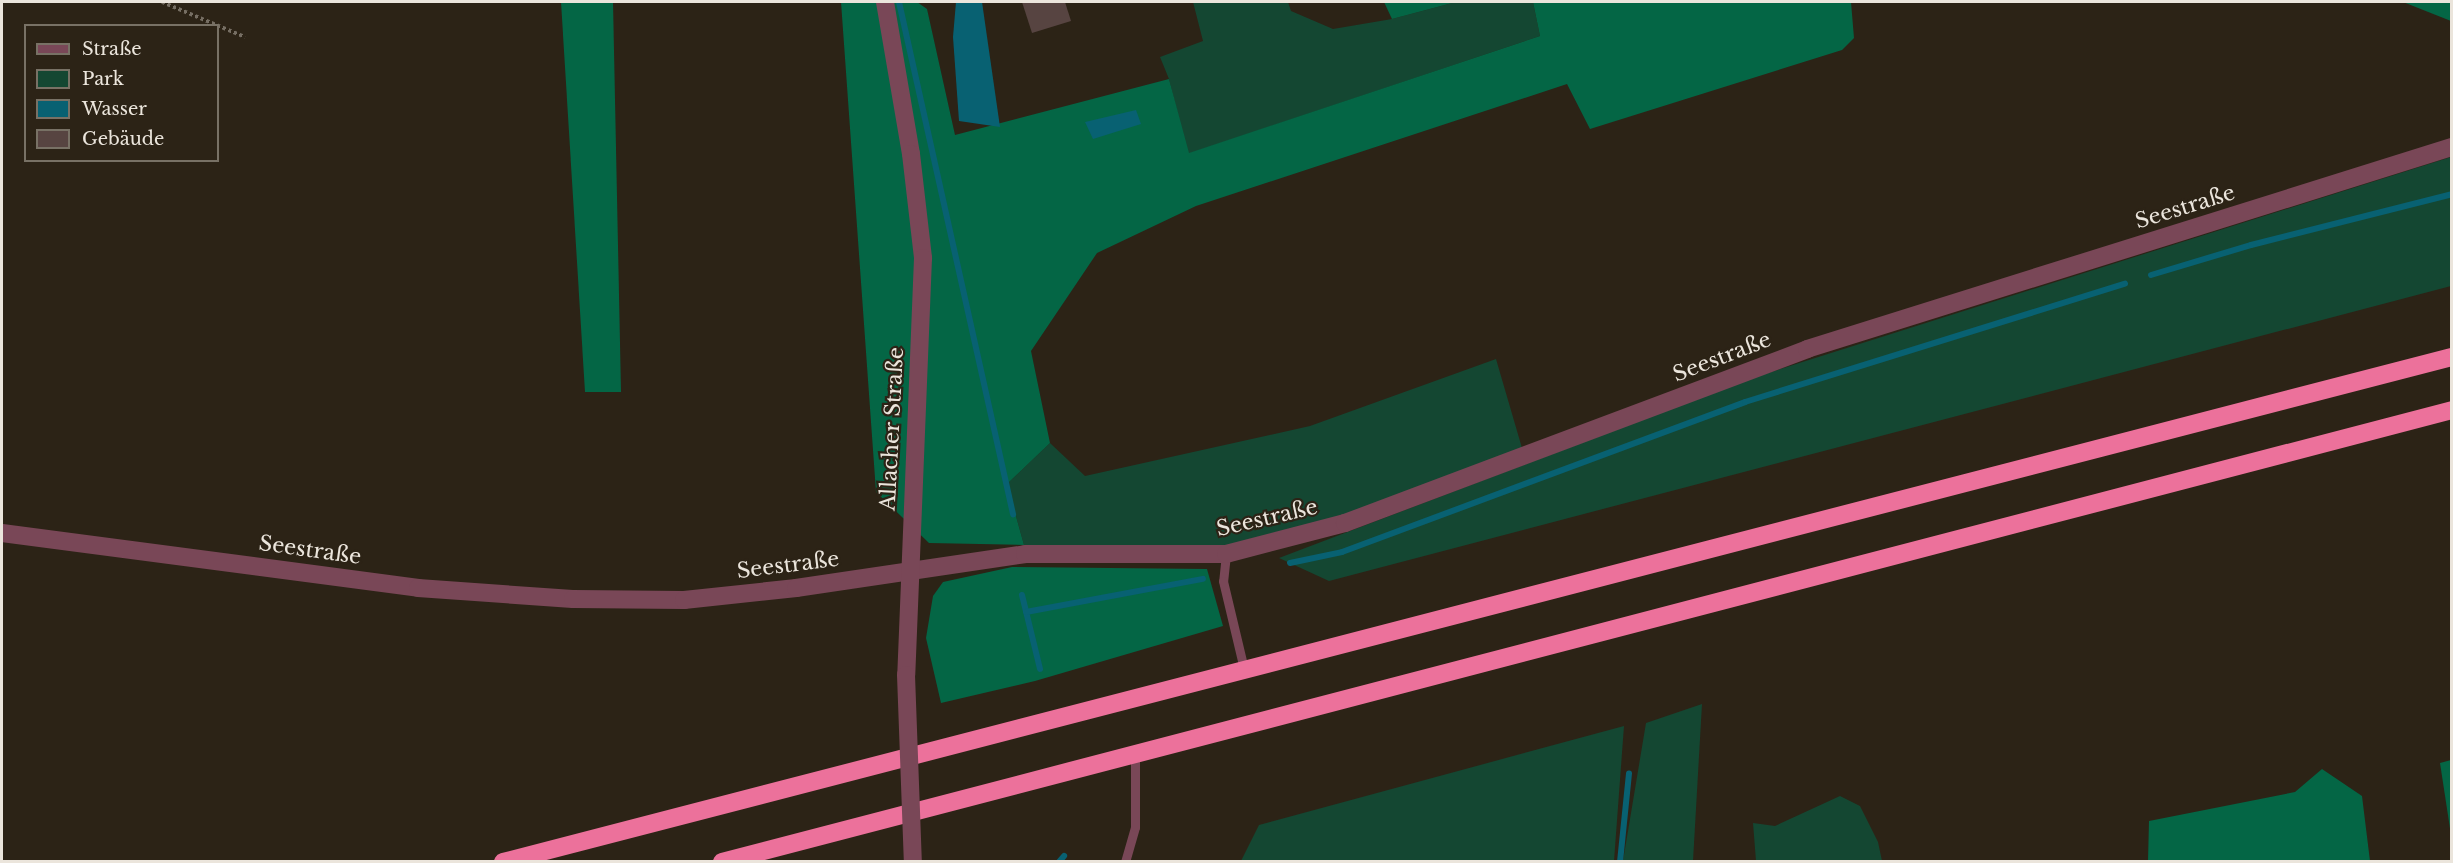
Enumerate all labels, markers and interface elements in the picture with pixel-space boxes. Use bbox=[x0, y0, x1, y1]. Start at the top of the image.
legend bbox=[24, 24, 219, 162]
text: Straße bbox=[82, 38, 142, 60]
text: Park bbox=[82, 68, 124, 90]
text: Wasser bbox=[82, 98, 147, 120]
text: Gebäude bbox=[82, 128, 164, 150]
street label: Seestraße bbox=[2132, 180, 2238, 234]
street label: Seestraße bbox=[1669, 327, 1775, 387]
street label: Allacher Straße bbox=[875, 346, 909, 512]
street label: Seestraße bbox=[1214, 494, 1320, 542]
street label: Seestraße bbox=[257, 530, 363, 570]
street label: Seestraße bbox=[735, 546, 841, 584]

